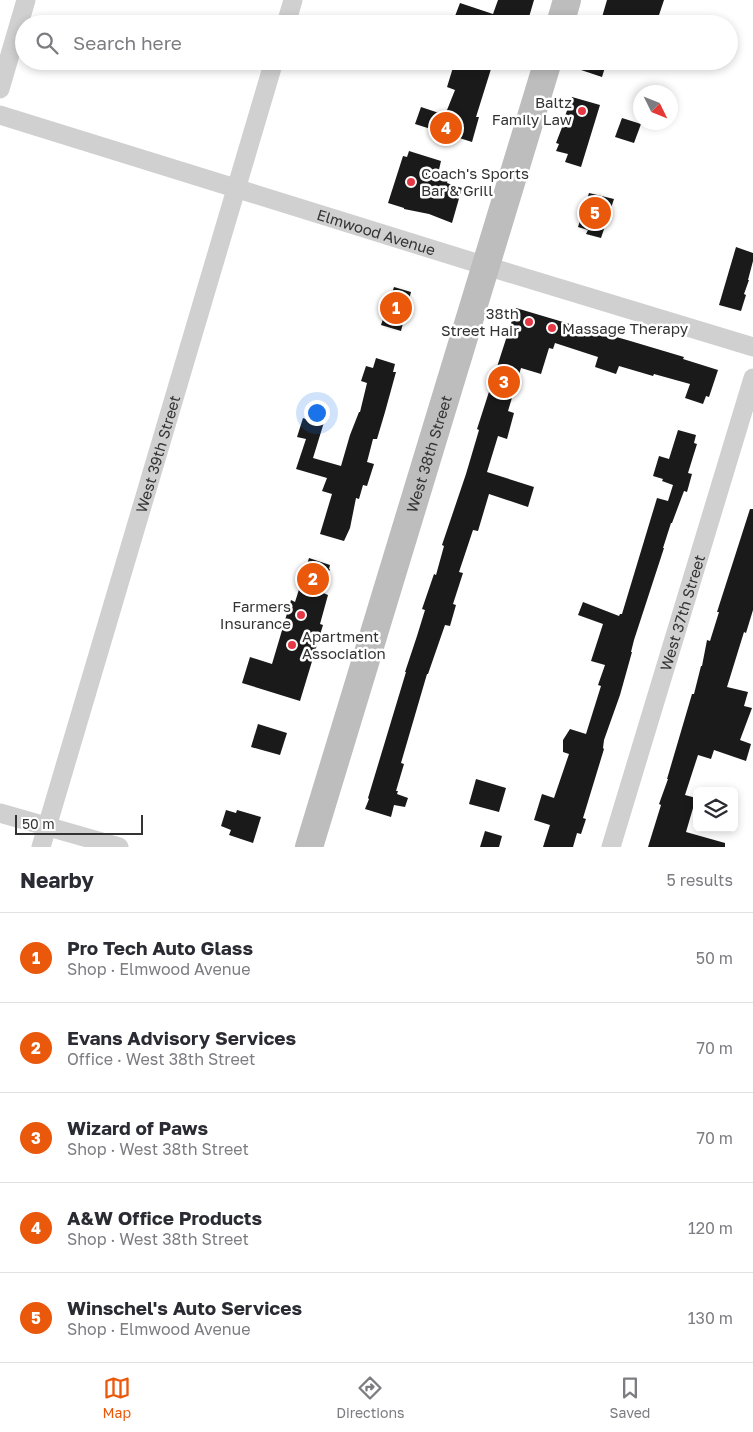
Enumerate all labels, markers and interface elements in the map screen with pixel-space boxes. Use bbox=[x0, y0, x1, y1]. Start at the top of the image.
search box bbox=[15, 15, 738, 70]
icon: search bbox=[33, 29, 61, 57]
text: Search here bbox=[73, 31, 182, 54]
north arrow bbox=[633, 85, 678, 130]
place label: Baltz Family Law bbox=[492, 93, 572, 128]
marker: Baltz Family Law bbox=[576, 105, 588, 117]
pin: 4 bbox=[430, 109, 462, 147]
place label: Coach's Sports Bar & Grill bbox=[421, 164, 529, 199]
marker: Coach's Sports Bar & Grill bbox=[405, 176, 417, 188]
pin: 5 bbox=[579, 194, 611, 232]
street label: Elmwood Avenue bbox=[315, 205, 438, 259]
pin: 1 bbox=[380, 289, 412, 327]
place label: 38th Street Hair bbox=[441, 304, 519, 339]
marker: 38th Street Hair bbox=[523, 316, 535, 328]
place label: Massage Therapy bbox=[562, 319, 689, 337]
marker: Massage Therapy bbox=[546, 322, 558, 334]
pin: 3 bbox=[488, 363, 520, 401]
street label: West 39th Street bbox=[132, 393, 183, 515]
street label: West 38th Street bbox=[402, 393, 455, 515]
your location bbox=[304, 400, 330, 426]
street label: West 37th Street bbox=[656, 552, 708, 673]
pin: 2 bbox=[297, 560, 329, 598]
place label: Farmers Insurance bbox=[220, 597, 291, 632]
marker: Farmers Insurance bbox=[295, 609, 307, 621]
place label: Apartment Association bbox=[302, 627, 386, 662]
marker: Apartment Association bbox=[286, 639, 298, 651]
map controls bbox=[693, 787, 738, 832]
button: layers bbox=[693, 787, 738, 832]
scale bar bbox=[15, 812, 142, 835]
text: 50 m bbox=[22, 815, 55, 832]
text: Nearby bbox=[20, 867, 94, 893]
text: 5 results bbox=[667, 870, 733, 890]
text: Pro Tech Auto Glass bbox=[67, 936, 253, 959]
text: 1 bbox=[32, 948, 40, 968]
text: 50 m bbox=[696, 948, 733, 968]
text: Shop · Elmwood Avenue bbox=[67, 959, 251, 979]
text: Evans Advisory Services bbox=[67, 1026, 296, 1049]
text: 2 bbox=[31, 1038, 41, 1058]
text: 70 m bbox=[696, 1038, 733, 1058]
text: Office · West 38th Street bbox=[67, 1049, 255, 1069]
text: Wizard of Paws bbox=[67, 1116, 208, 1139]
text: 3 bbox=[31, 1128, 41, 1148]
text: 70 m bbox=[696, 1128, 733, 1148]
text: Shop · West 38th Street bbox=[67, 1139, 249, 1159]
text: A&W Office Products bbox=[67, 1206, 262, 1229]
text: 4 bbox=[31, 1218, 41, 1238]
text: 120 m bbox=[688, 1218, 733, 1238]
text: Shop · West 38th Street bbox=[67, 1229, 249, 1249]
text: Winschel's Auto Services bbox=[67, 1296, 302, 1319]
text: 5 bbox=[31, 1308, 41, 1328]
text: 130 m bbox=[688, 1308, 733, 1328]
text: Shop · Elmwood Avenue bbox=[67, 1319, 251, 1339]
tab: Map bbox=[103, 1374, 131, 1421]
tab: Directions bbox=[336, 1374, 405, 1421]
tab: Saved bbox=[610, 1374, 650, 1421]

